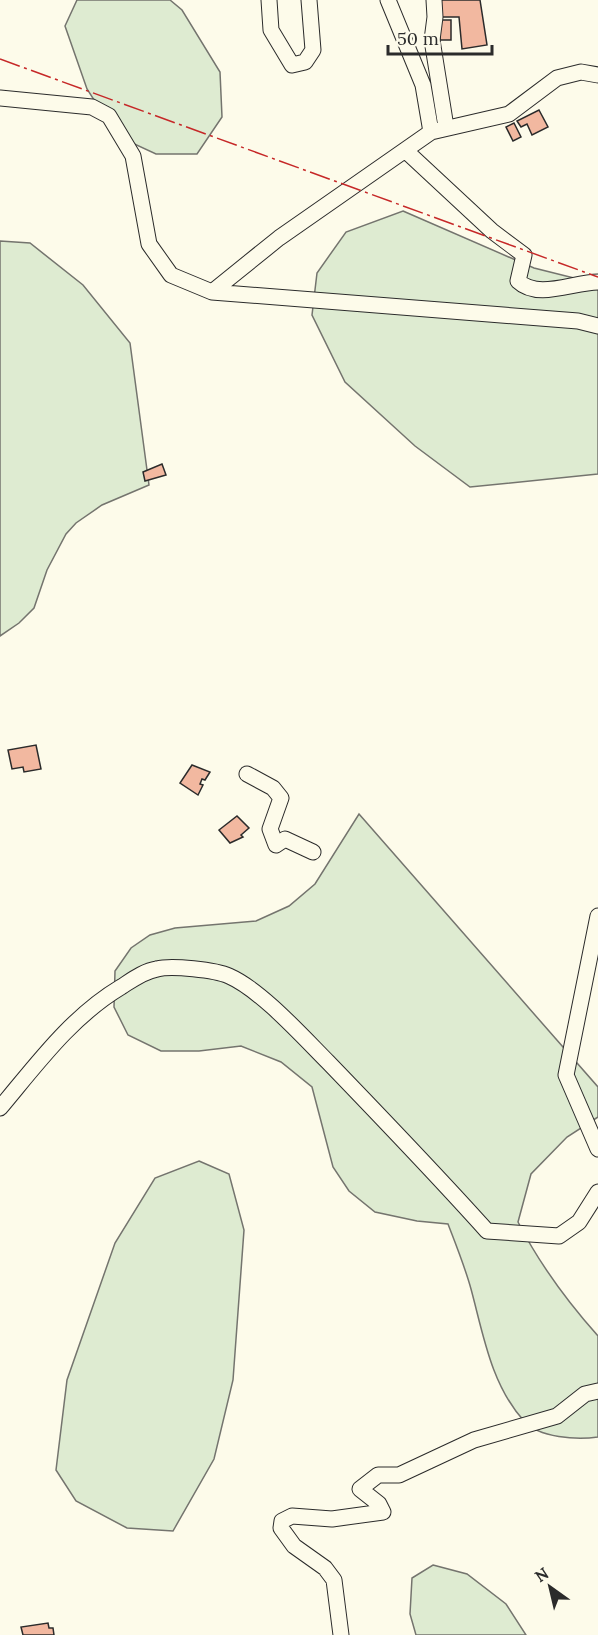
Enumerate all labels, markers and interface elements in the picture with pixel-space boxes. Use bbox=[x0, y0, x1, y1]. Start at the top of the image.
scale bar bbox=[388, 18, 492, 56]
text: 50 m bbox=[397, 27, 439, 50]
north arrow bbox=[520, 1557, 580, 1617]
text: N bbox=[531, 1563, 552, 1586]

